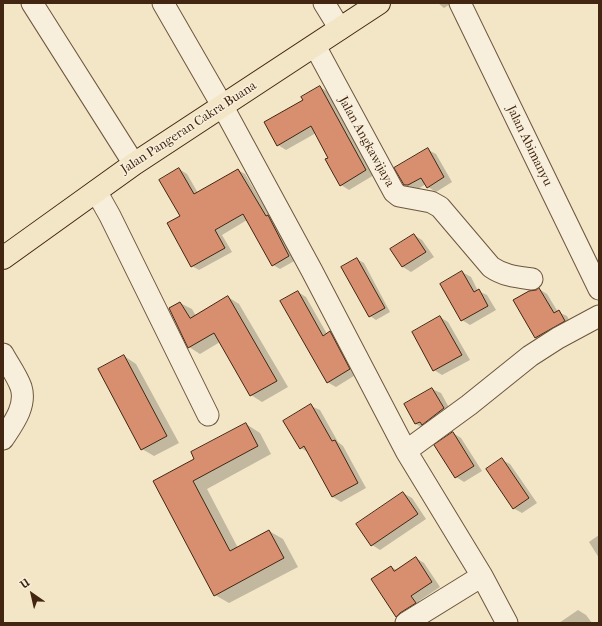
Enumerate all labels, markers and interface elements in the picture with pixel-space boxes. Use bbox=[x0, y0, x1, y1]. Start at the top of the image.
street label: Jalan Pangeran Cakra Buana bbox=[118, 78, 260, 178]
street label: Jalan Angkawijaya bbox=[335, 94, 397, 190]
street label: Jalan Abimanyu bbox=[503, 103, 555, 189]
north arrow bbox=[12, 574, 52, 614]
text: U bbox=[18, 576, 32, 591]

